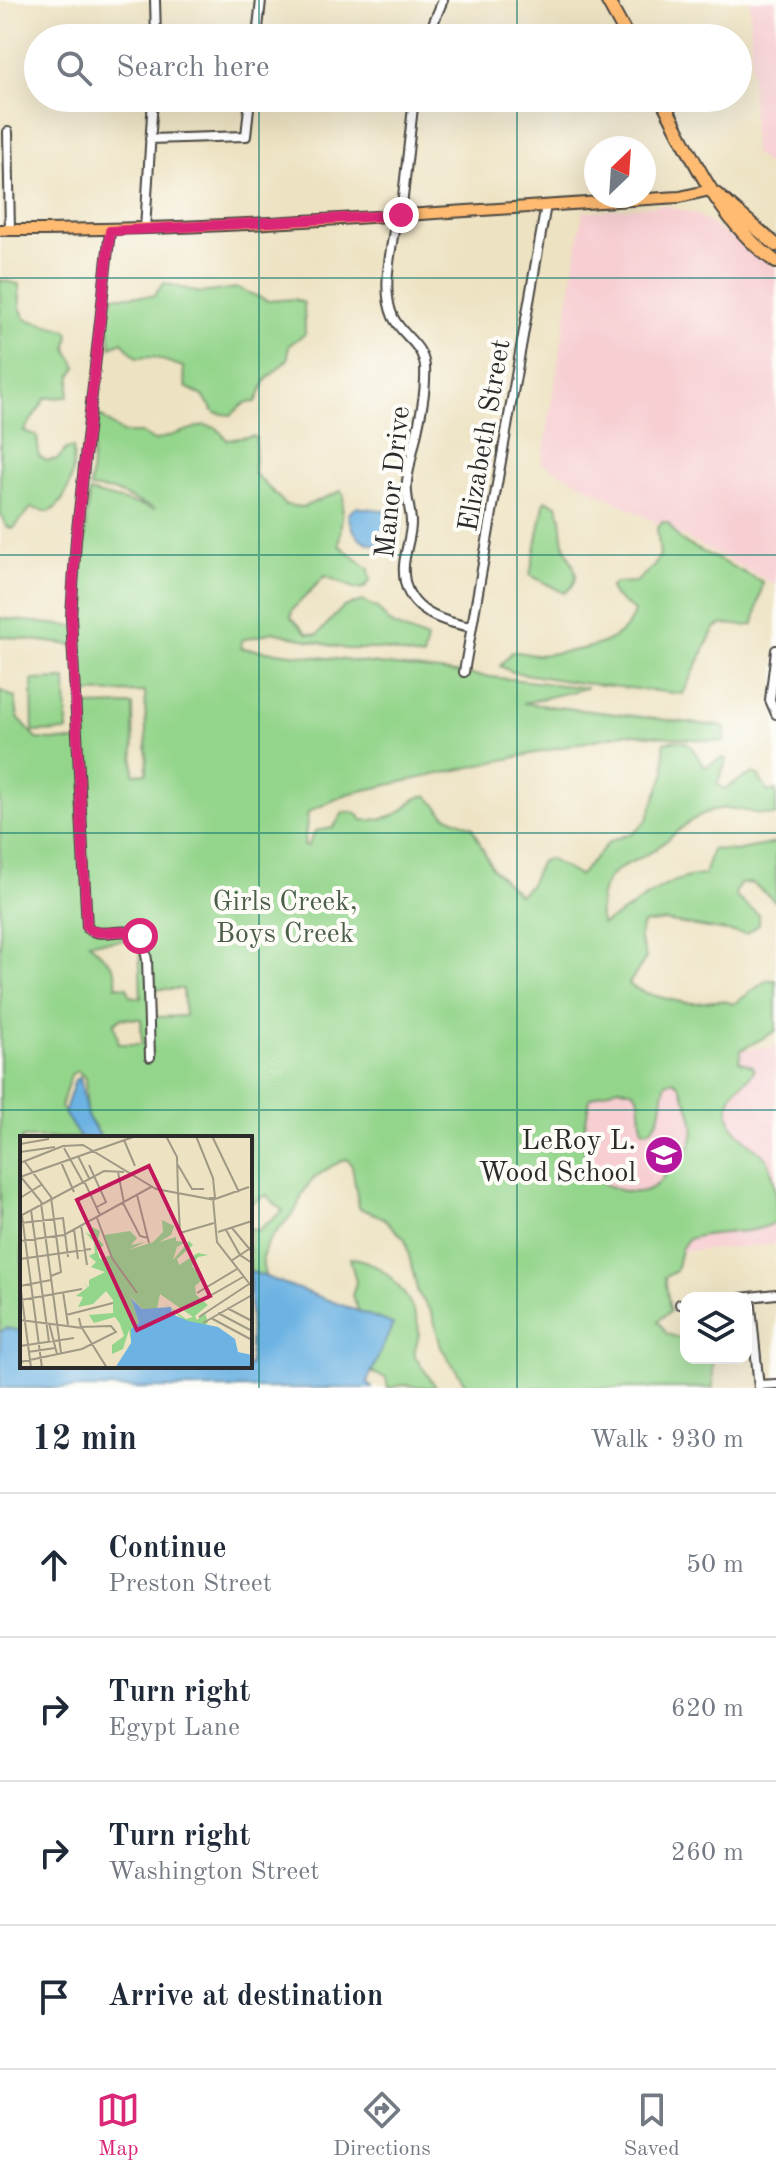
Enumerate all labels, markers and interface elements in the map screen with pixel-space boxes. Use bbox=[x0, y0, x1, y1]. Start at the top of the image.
search box bbox=[24, 24, 752, 112]
icon: search bbox=[52, 46, 96, 90]
text: Search here bbox=[116, 53, 270, 83]
north arrow bbox=[584, 136, 656, 208]
route end bbox=[383, 197, 419, 233]
street label: Elizabeth Street bbox=[455, 337, 517, 534]
street label: Manor Drive bbox=[372, 405, 416, 560]
park label: Girls Creek, Boys Creek bbox=[212, 889, 358, 949]
route start bbox=[122, 918, 158, 954]
place label: LeRoy L. Wood School bbox=[478, 1128, 636, 1188]
school or university icon: LeRoy L. Wood School bbox=[643, 1134, 685, 1176]
inset map bbox=[20, 1136, 252, 1368]
map controls bbox=[680, 1292, 752, 1364]
button: layers bbox=[680, 1292, 752, 1364]
text: 12 min bbox=[32, 1423, 137, 1457]
text: Walk · 930 m bbox=[590, 1427, 744, 1453]
text: Continue bbox=[108, 1534, 227, 1564]
icon: ahead bbox=[32, 1543, 76, 1587]
text: 50 m bbox=[686, 1552, 744, 1578]
text: Preston Street bbox=[108, 1571, 272, 1597]
text: Turn right bbox=[108, 1678, 250, 1708]
icon: right bbox=[32, 1687, 76, 1731]
text: 620 m bbox=[671, 1696, 744, 1722]
text: Egypt Lane bbox=[108, 1715, 240, 1741]
text: Turn right bbox=[108, 1822, 250, 1852]
icon: right bbox=[32, 1831, 76, 1875]
text: 260 m bbox=[671, 1840, 744, 1866]
text: Washington Street bbox=[108, 1859, 319, 1885]
icon: arrive bbox=[32, 1975, 76, 2019]
text: Arrive at destination bbox=[108, 1982, 383, 2012]
tab: Map bbox=[96, 2088, 140, 2163]
tab: Directions bbox=[333, 2088, 431, 2163]
tab: Saved bbox=[624, 2088, 680, 2163]

